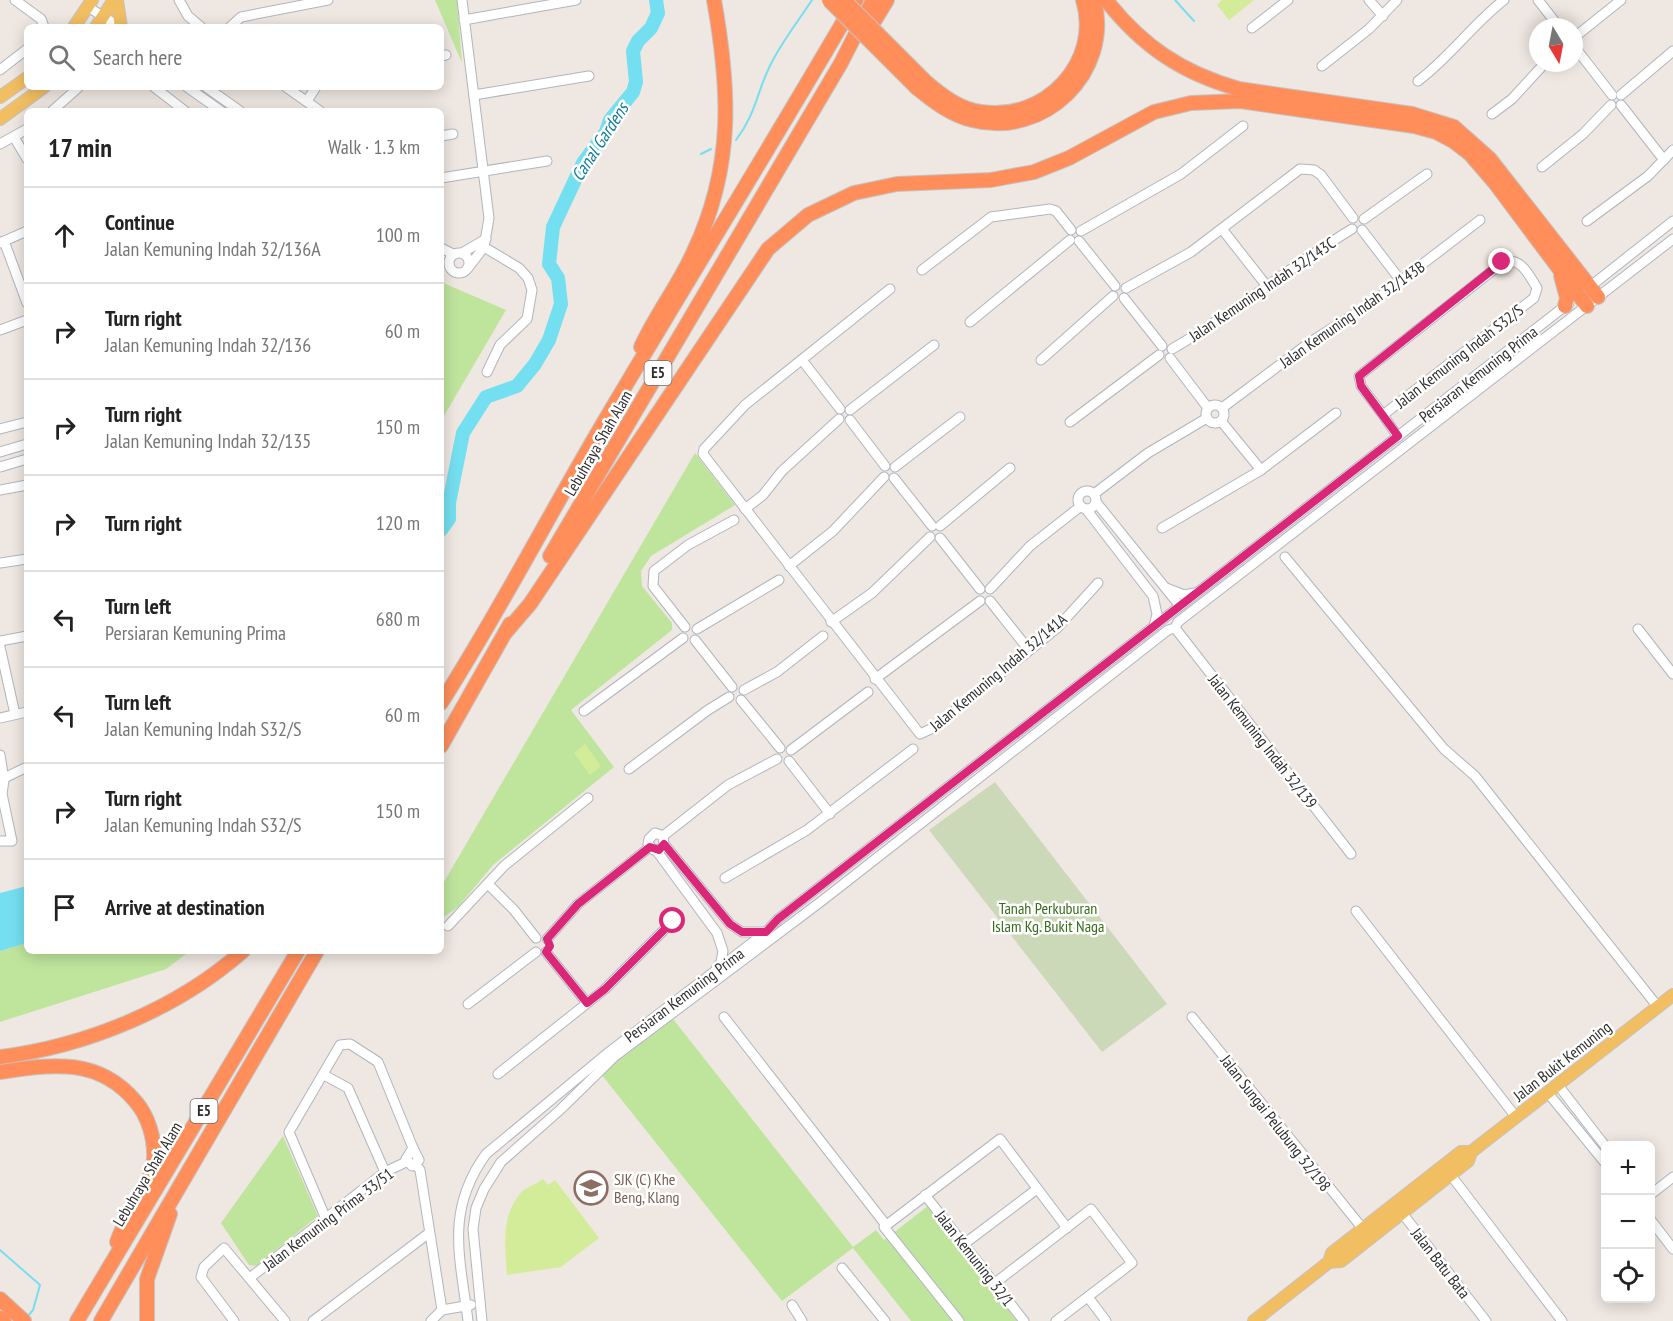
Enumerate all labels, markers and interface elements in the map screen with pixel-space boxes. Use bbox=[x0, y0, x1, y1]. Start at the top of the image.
north arrow bbox=[1529, 18, 1583, 72]
search box bbox=[24, 24, 444, 90]
icon: search bbox=[45, 41, 78, 74]
text: Search here bbox=[93, 43, 182, 71]
water label: Canal Gardens bbox=[566, 97, 634, 185]
text: 17 min bbox=[48, 131, 112, 164]
text: Walk · 1.3 km bbox=[328, 134, 420, 160]
text: Continue bbox=[105, 208, 175, 236]
icon: ahead bbox=[48, 219, 81, 252]
text: 100 m bbox=[376, 222, 420, 248]
street label: Jalan Kemuning Indah 32/143C bbox=[1184, 233, 1339, 346]
text: Jalan Kemuning Indah 32/136A bbox=[105, 236, 321, 262]
route end bbox=[1488, 248, 1514, 274]
street label: Jalan Kemuning Indah 32/143B bbox=[1275, 256, 1428, 372]
street label: Jalan Kemuning Indah S32/S bbox=[1390, 300, 1527, 413]
text: Turn right bbox=[105, 304, 182, 332]
icon: right bbox=[48, 315, 81, 348]
text: 60 m bbox=[385, 318, 420, 344]
street label: Persiaran Kemuning Prima bbox=[1415, 322, 1541, 426]
text: Jalan Kemuning Indah 32/136 bbox=[105, 332, 311, 358]
road number: E5 bbox=[644, 361, 672, 385]
street label: Lebuhraya Shah Alam bbox=[560, 387, 636, 499]
text: Turn right bbox=[105, 400, 182, 428]
icon: right bbox=[48, 411, 81, 444]
text: 150 m bbox=[376, 414, 420, 440]
text: Jalan Kemuning Indah 32/135 bbox=[105, 428, 311, 454]
icon: right bbox=[48, 507, 81, 540]
text: Turn right bbox=[105, 509, 182, 537]
text: 120 m bbox=[376, 510, 420, 536]
text: Turn left bbox=[105, 592, 171, 620]
icon: left bbox=[48, 603, 81, 636]
text: 680 m bbox=[376, 606, 420, 632]
street label: Jalan Kemuning Indah 32/141A bbox=[925, 609, 1071, 736]
text: Persiaran Kemuning Prima bbox=[105, 620, 286, 646]
street label: Jalan Kemuning Indah 32/139 bbox=[1204, 669, 1322, 812]
text: Turn left bbox=[105, 688, 171, 716]
icon: left bbox=[48, 699, 81, 732]
text: 60 m bbox=[385, 702, 420, 728]
text: Jalan Kemuning Indah S32/S bbox=[105, 716, 301, 742]
text: Turn right bbox=[105, 784, 182, 812]
icon: right bbox=[48, 795, 81, 828]
text: 150 m bbox=[376, 798, 420, 824]
text: Jalan Kemuning Indah S32/S bbox=[105, 812, 301, 838]
icon: arrive bbox=[48, 891, 81, 924]
text: Arrive at destination bbox=[105, 893, 265, 921]
park label: Tanah Perkuburan Islam Kg. Bukit Naga bbox=[992, 898, 1104, 936]
route start bbox=[659, 907, 685, 933]
street label: Persiaran Kemuning Prima bbox=[620, 943, 748, 1047]
street label: Jalan Bukit Kemuning bbox=[1508, 1017, 1615, 1106]
street label: Jalan Sungai Pelubung 32/198 bbox=[1216, 1050, 1336, 1195]
road number: E5 bbox=[190, 1099, 218, 1123]
street label: Lebuhraya Shah Alam bbox=[108, 1118, 186, 1230]
map controls bbox=[1601, 1141, 1655, 1303]
button: + bbox=[1601, 1141, 1655, 1195]
street label: Jalan Kemuning Prima 33/51 bbox=[258, 1163, 397, 1275]
place label: SJK (C) Khe Beng, Klang bbox=[614, 1169, 679, 1207]
school or university icon: SJK (C) Khe Beng, Klang bbox=[573, 1170, 609, 1206]
button: − bbox=[1601, 1195, 1655, 1249]
street label: Jalan Kemuning 32/1 bbox=[931, 1205, 1019, 1310]
street label: Jalan Batu Bata bbox=[1407, 1223, 1475, 1302]
button: locate bbox=[1601, 1249, 1655, 1303]

